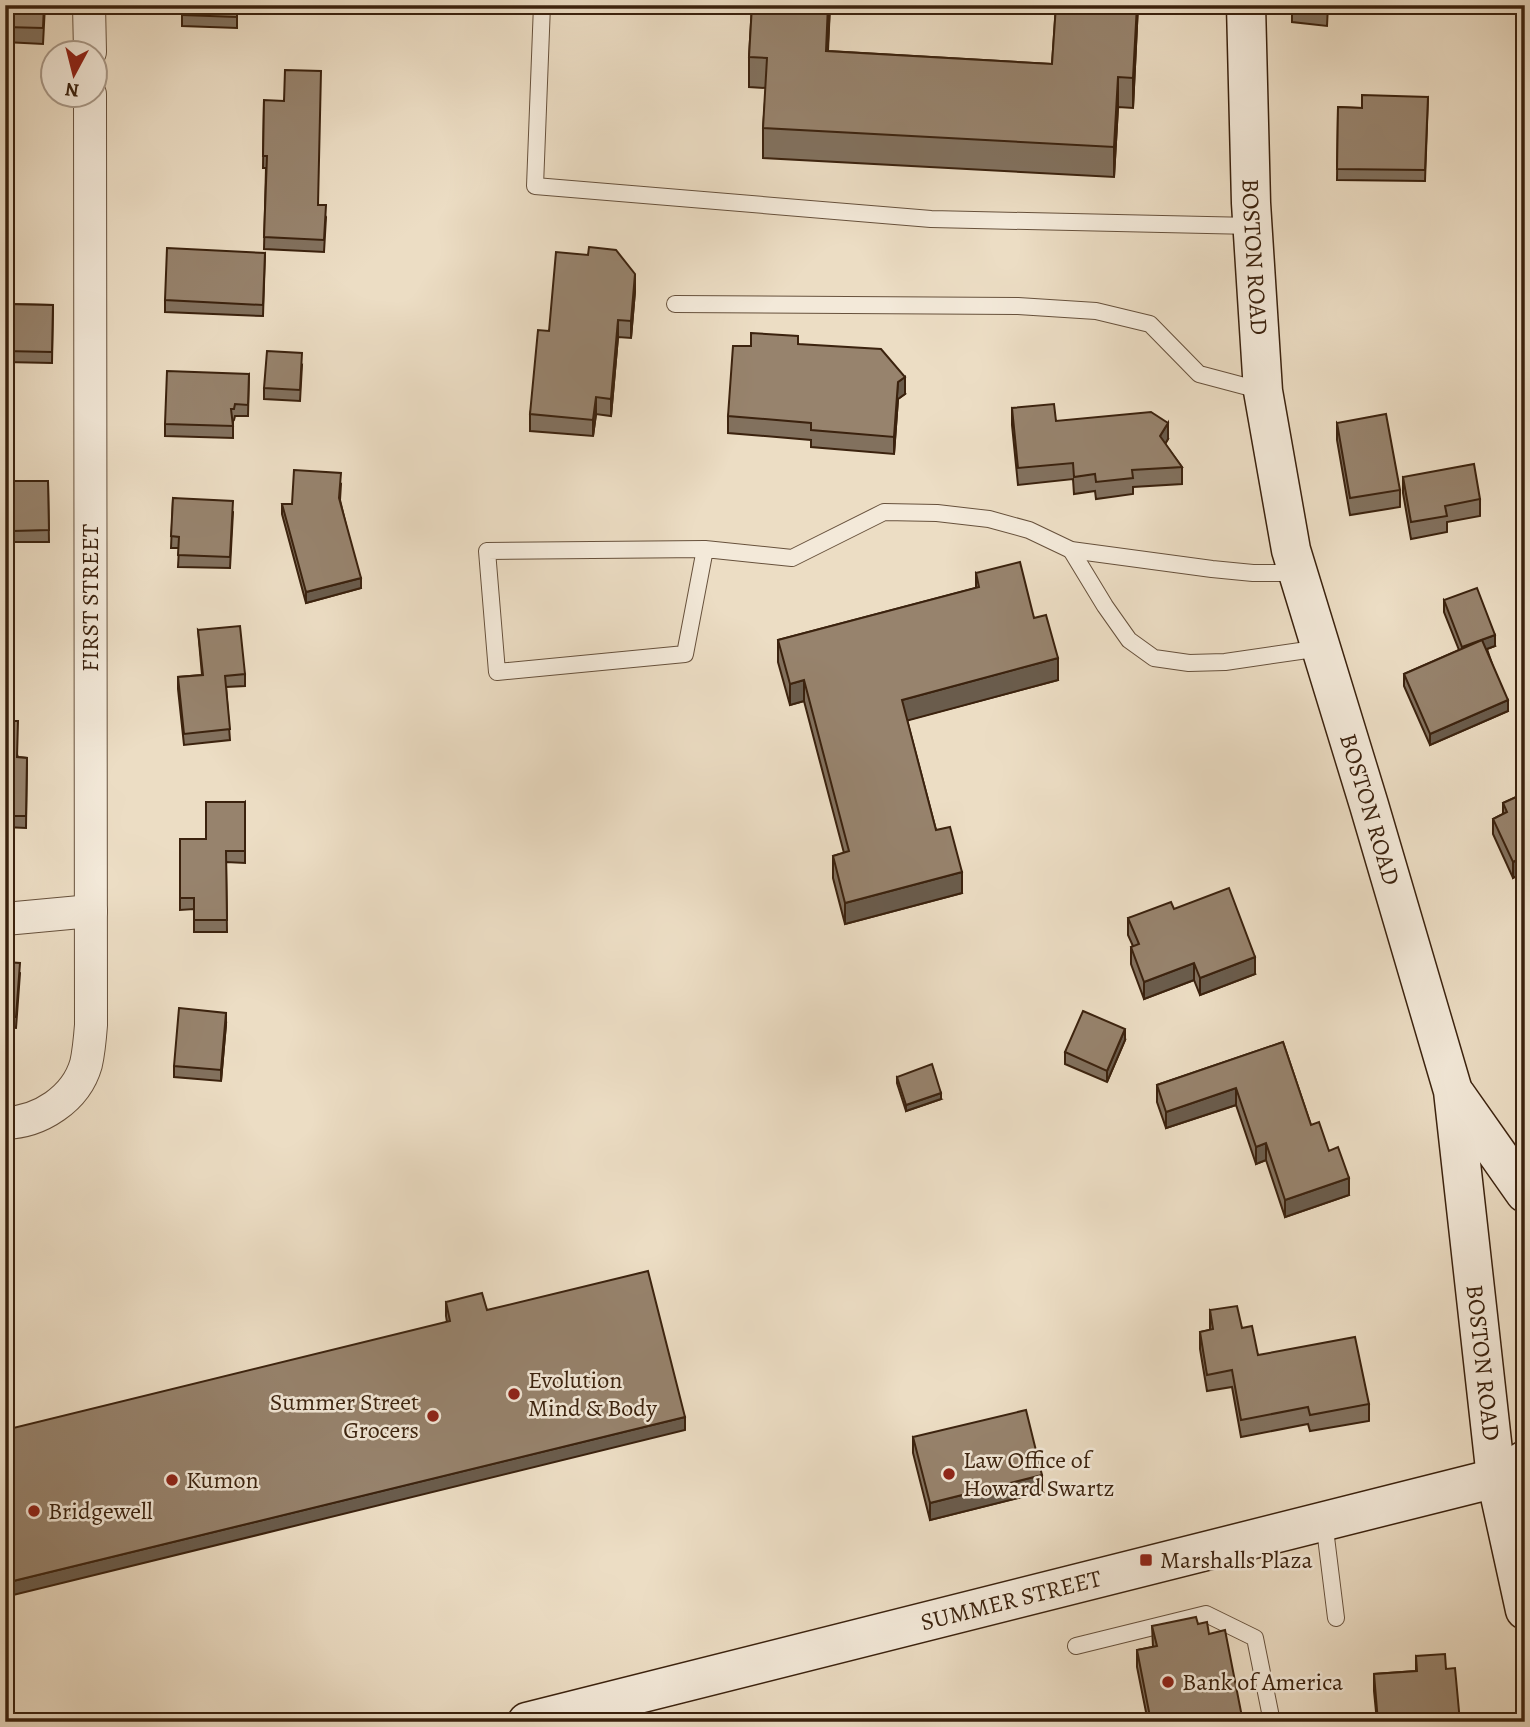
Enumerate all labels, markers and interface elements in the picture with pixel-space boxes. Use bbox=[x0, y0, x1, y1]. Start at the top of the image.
north arrow bbox=[38, 38, 108, 108]
text: N bbox=[63, 76, 81, 104]
street label: BOSTON ROAD bbox=[1234, 178, 1275, 336]
street label: FIRST STREET bbox=[74, 524, 106, 672]
street label: BOSTON ROAD bbox=[1332, 730, 1408, 889]
street label: BOSTON ROAD bbox=[1459, 1283, 1508, 1442]
place label: Evolution Mind & Body bbox=[528, 1364, 657, 1424]
place label: Summer Street Grocers bbox=[270, 1386, 419, 1446]
marker: Evolution Mind & Body bbox=[506, 1386, 522, 1402]
marker: Summer Street Grocers bbox=[425, 1408, 441, 1424]
place label: Law Office of Howard Swartz bbox=[963, 1444, 1115, 1504]
place label: Kumon bbox=[186, 1464, 259, 1496]
marker: Law Office of Howard Swartz bbox=[941, 1466, 957, 1482]
marker: Kumon bbox=[164, 1472, 180, 1488]
place label: Bridgewell bbox=[48, 1495, 153, 1527]
marker: Bridgewell bbox=[26, 1503, 42, 1519]
place label: Marshalls Plaza bbox=[1160, 1544, 1314, 1576]
marker: Marshalls Plaza bbox=[1138, 1552, 1154, 1568]
street label: SUMMER STREET bbox=[917, 1562, 1105, 1638]
place label: Bank of America bbox=[1182, 1666, 1344, 1698]
marker: Bank of America bbox=[1160, 1674, 1176, 1690]

